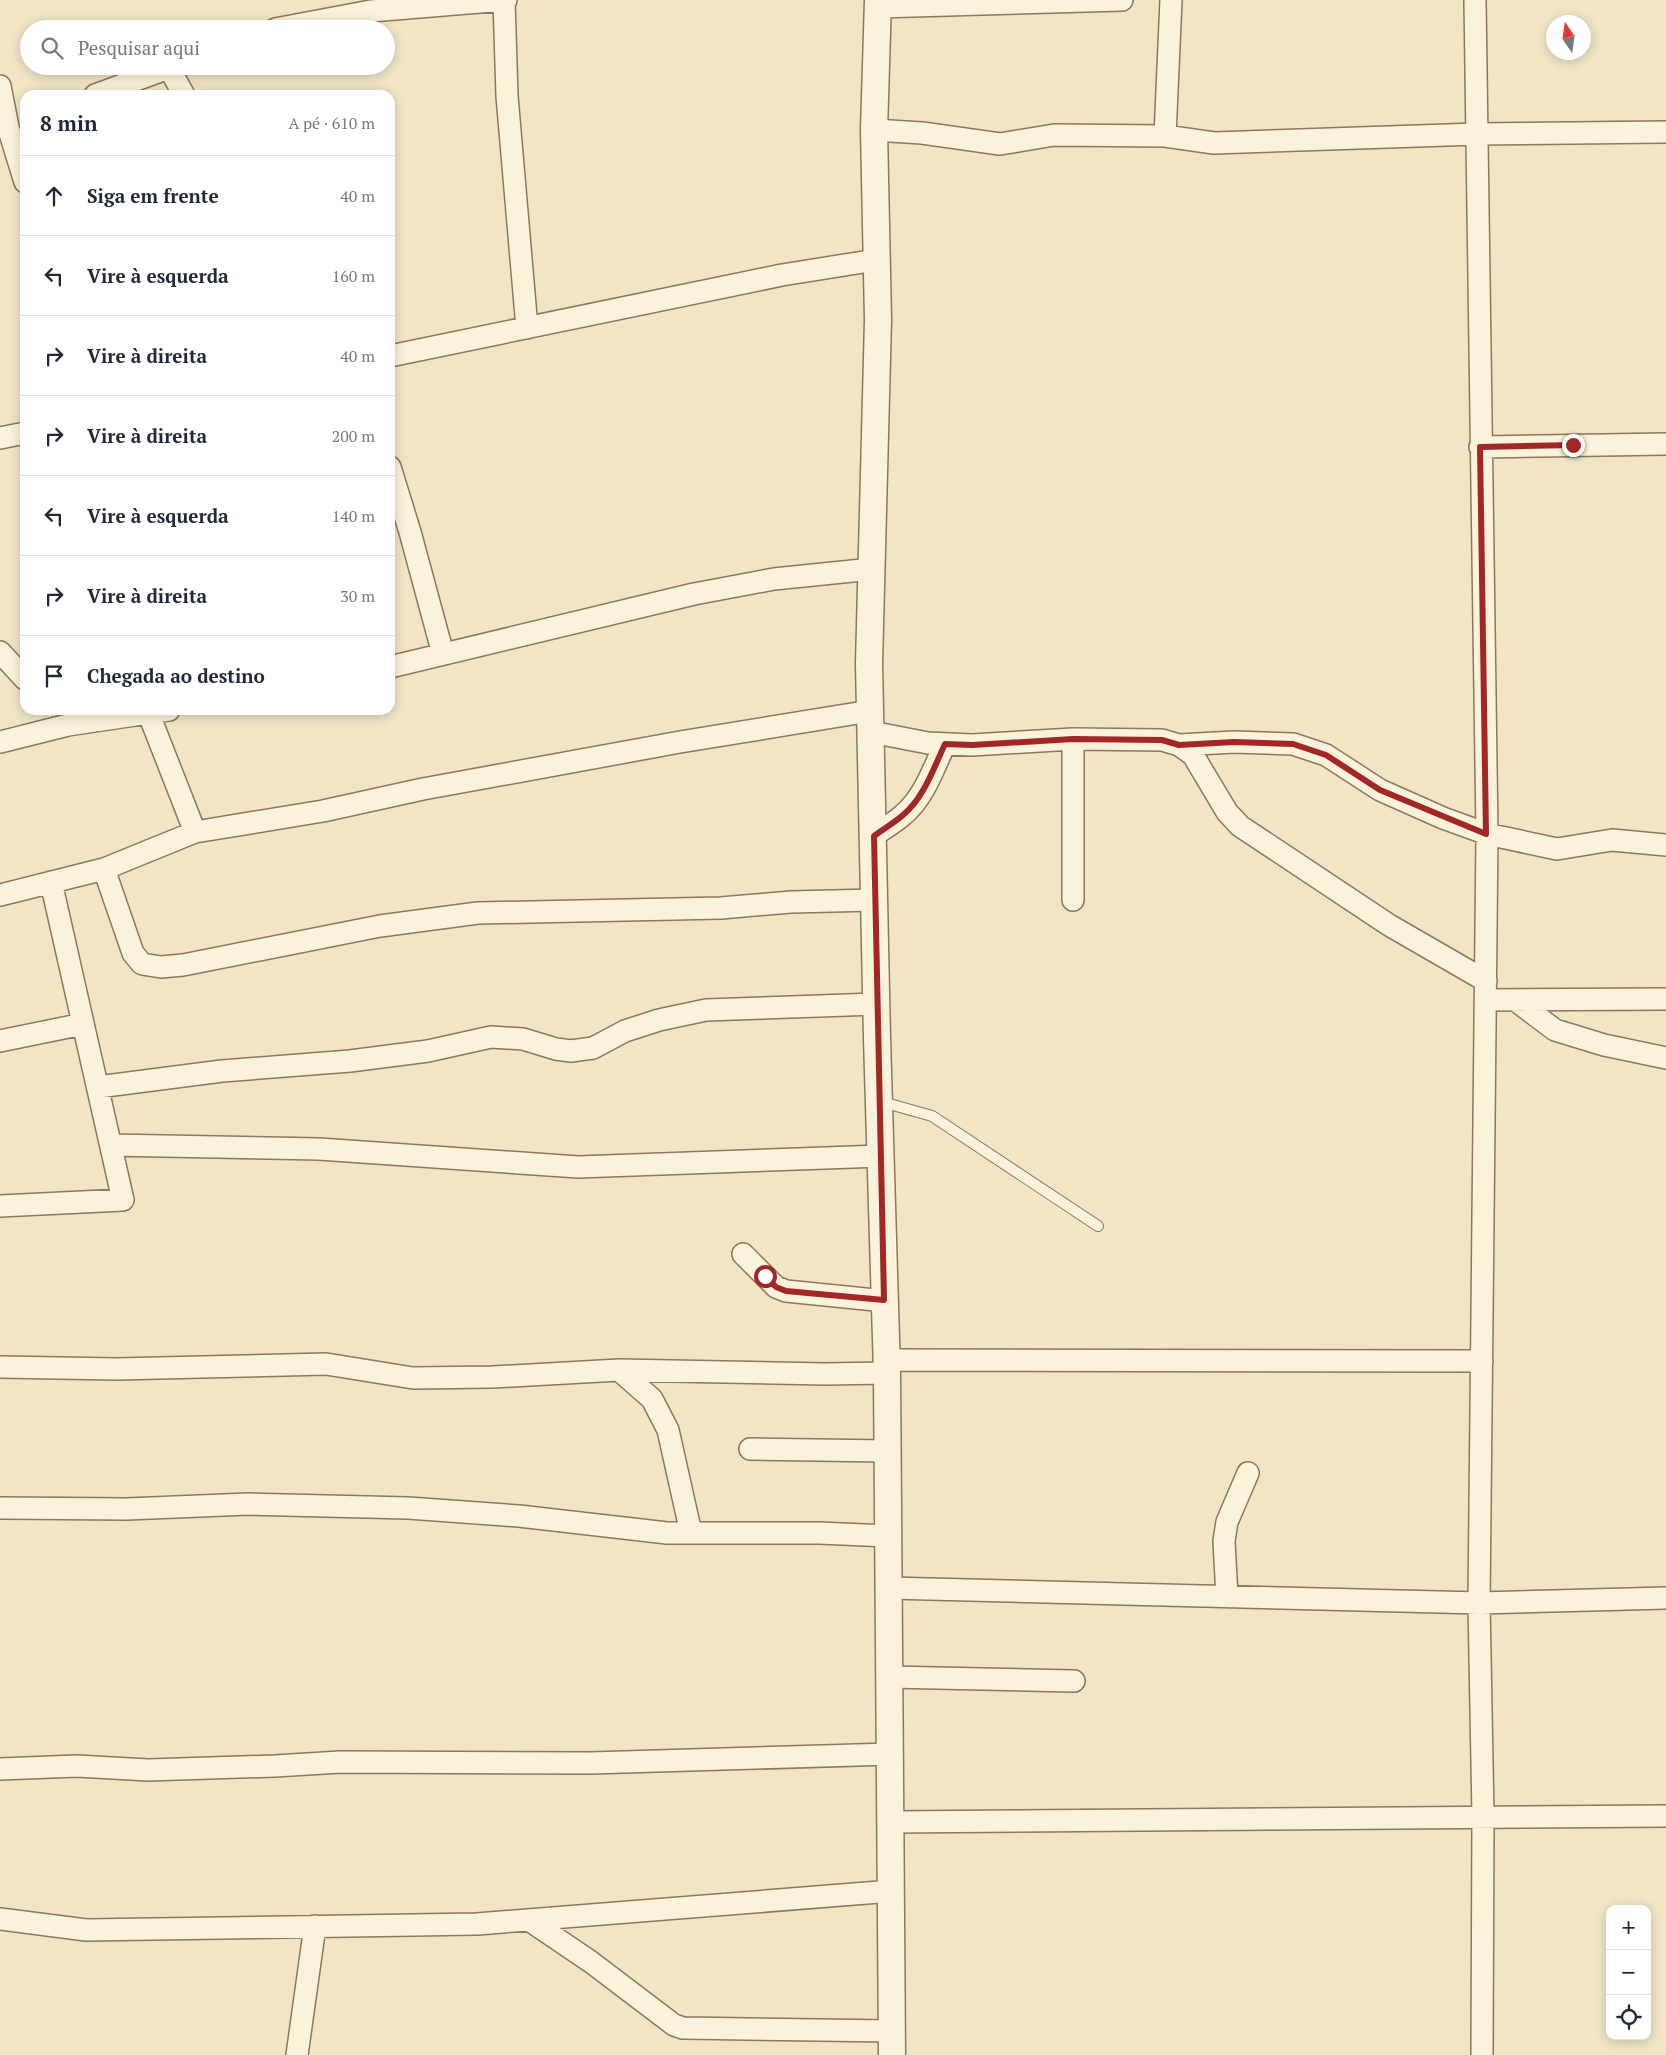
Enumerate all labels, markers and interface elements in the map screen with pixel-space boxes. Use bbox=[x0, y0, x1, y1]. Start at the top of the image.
north arrow bbox=[1546, 15, 1591, 60]
search box bbox=[20, 20, 395, 75]
icon: search bbox=[38, 34, 66, 62]
text: Pesquisar aqui bbox=[78, 35, 200, 60]
text: 8 min bbox=[40, 109, 97, 137]
text: A pé · 610 m bbox=[288, 112, 375, 134]
icon: ahead bbox=[40, 182, 68, 210]
text: Siga em frente bbox=[87, 183, 219, 208]
text: 40 m bbox=[340, 185, 375, 207]
icon: left bbox=[40, 262, 68, 290]
text: Vire à esquerda bbox=[87, 263, 229, 288]
text: 160 m bbox=[332, 265, 375, 287]
icon: right bbox=[40, 342, 68, 370]
text: Vire à direita bbox=[87, 343, 207, 368]
text: 40 m bbox=[340, 345, 375, 367]
icon: right bbox=[40, 422, 68, 450]
text: Vire à direita bbox=[87, 423, 207, 448]
text: 200 m bbox=[332, 425, 375, 447]
route end bbox=[1562, 434, 1585, 457]
icon: left bbox=[40, 502, 68, 530]
text: Vire à esquerda bbox=[87, 503, 229, 528]
text: 140 m bbox=[332, 505, 375, 527]
icon: right bbox=[40, 582, 68, 610]
text: Vire à direita bbox=[87, 583, 207, 608]
text: 30 m bbox=[340, 585, 375, 607]
icon: arrive bbox=[40, 662, 68, 690]
text: Chegada ao destino bbox=[87, 663, 265, 688]
route start bbox=[754, 1265, 777, 1288]
map controls bbox=[1606, 1905, 1651, 2040]
button: + bbox=[1606, 1905, 1651, 1950]
button: − bbox=[1606, 1950, 1651, 1995]
button: locate bbox=[1606, 1995, 1651, 2040]

